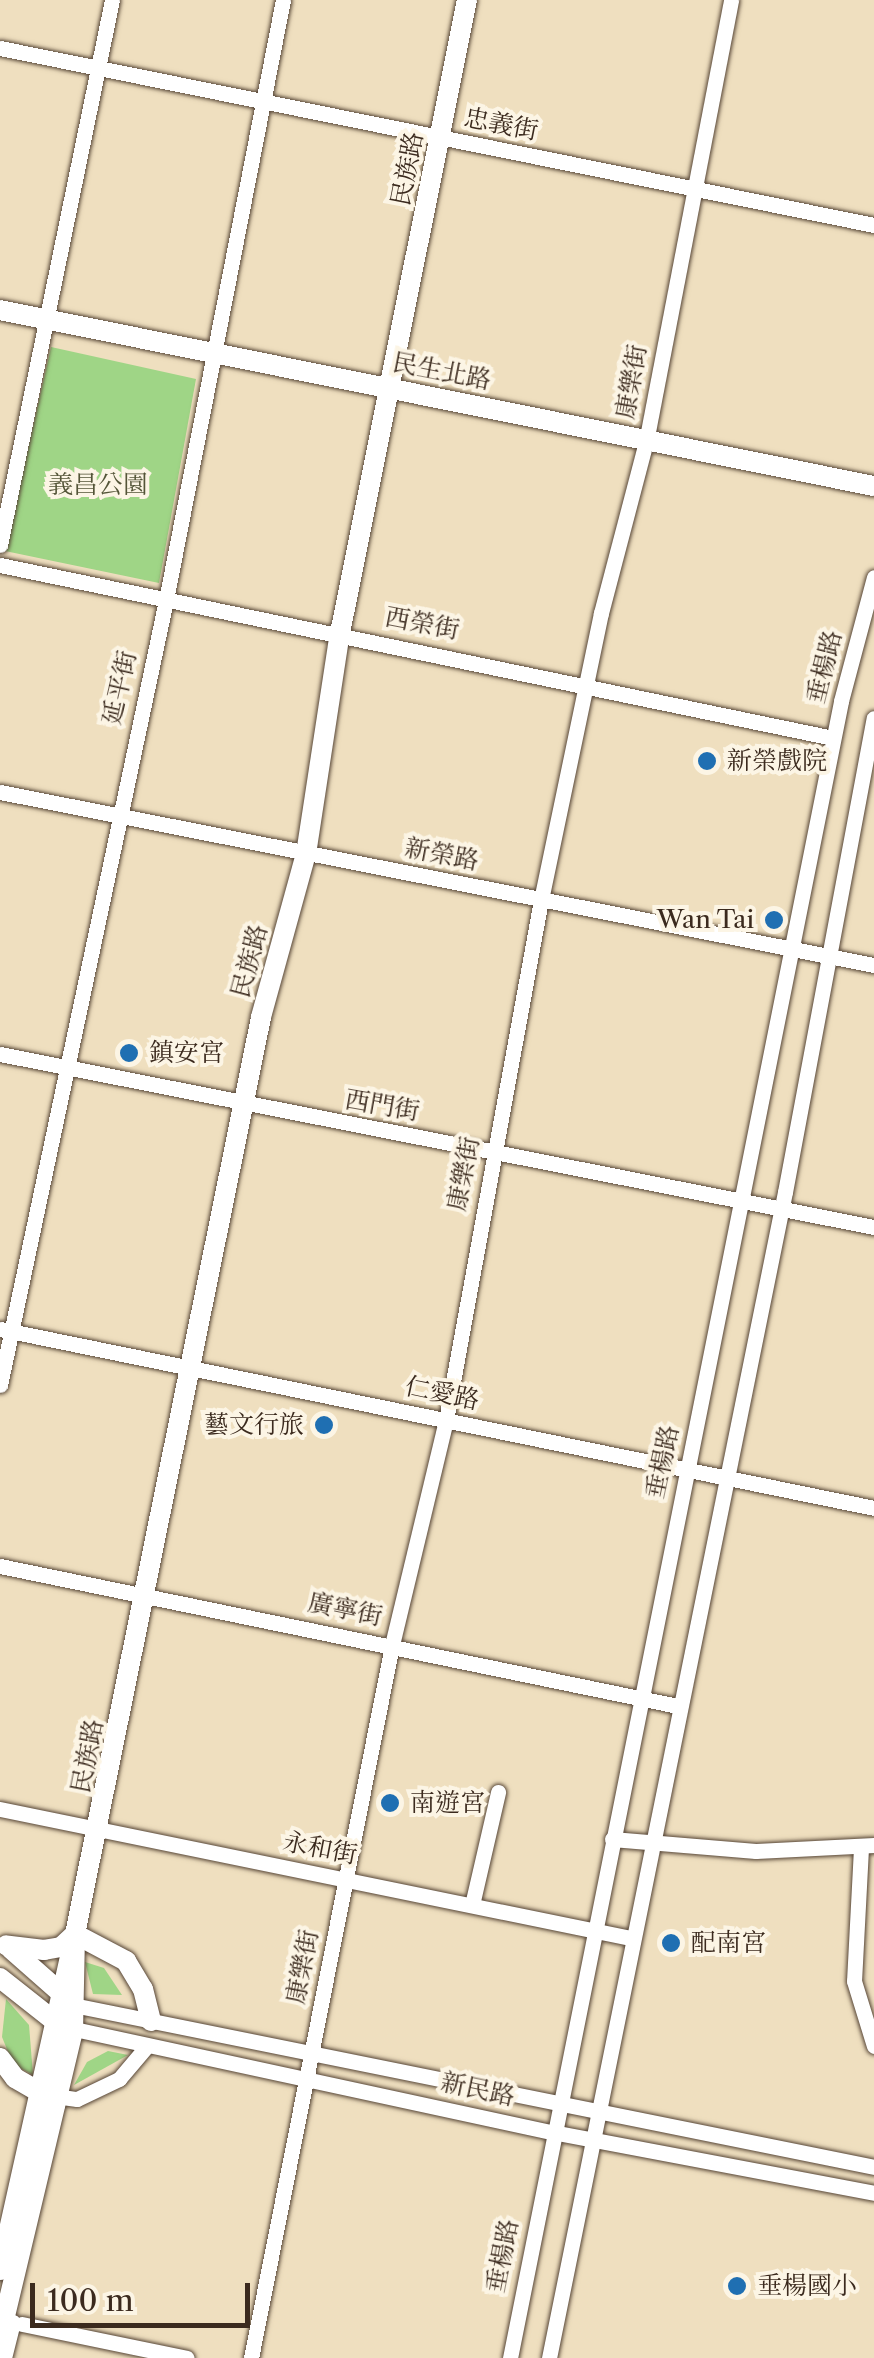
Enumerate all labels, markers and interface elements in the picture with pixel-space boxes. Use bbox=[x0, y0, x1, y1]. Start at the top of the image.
street label: 忠義街 bbox=[461, 103, 541, 147]
street label: 民族路 bbox=[386, 129, 430, 209]
street label: 康樂街 bbox=[611, 342, 653, 422]
street label: 民生北路 bbox=[390, 348, 494, 396]
park label: 義昌公園 bbox=[48, 470, 148, 500]
street label: 西榮街 bbox=[382, 602, 462, 646]
street label: 垂楊路 bbox=[801, 627, 849, 707]
street label: 延平街 bbox=[97, 648, 143, 728]
place label: 新榮戲院 bbox=[727, 746, 827, 776]
marker: 新榮戲院 bbox=[696, 750, 718, 772]
street label: 新榮路 bbox=[402, 833, 482, 877]
place label: Wan Tai bbox=[656, 905, 754, 935]
marker: Wan Tai bbox=[763, 909, 785, 931]
street label: 民族路 bbox=[226, 921, 274, 1001]
place label: 鎮安宮 bbox=[149, 1038, 224, 1068]
marker: 鎮安宮 bbox=[118, 1042, 140, 1064]
street label: 西門街 bbox=[342, 1085, 422, 1127]
street label: 康樂街 bbox=[442, 1134, 486, 1214]
street label: 仁愛路 bbox=[402, 1372, 482, 1416]
place label: 藝文行旅 bbox=[204, 1410, 304, 1440]
marker: 藝文行旅 bbox=[313, 1414, 335, 1436]
street label: 垂楊路 bbox=[641, 1422, 685, 1502]
street label: 廣寧街 bbox=[305, 1588, 385, 1632]
street label: 民族路 bbox=[66, 1716, 110, 1796]
place label: 南遊宮 bbox=[410, 1788, 485, 1818]
marker: 南遊宮 bbox=[379, 1792, 401, 1814]
street label: 永和街 bbox=[280, 1827, 360, 1871]
street label: 康樂街 bbox=[281, 1927, 325, 2007]
place label: 配南宮 bbox=[691, 1928, 766, 1958]
marker: 配南宮 bbox=[660, 1932, 682, 1954]
street label: 新民路 bbox=[438, 2068, 518, 2112]
street label: 垂楊路 bbox=[481, 2216, 525, 2296]
scale bar bbox=[35, 2263, 255, 2325]
place label: 垂楊國小 bbox=[757, 2271, 857, 2301]
marker: 垂楊國小 bbox=[726, 2275, 748, 2297]
text: 100 m bbox=[47, 2282, 134, 2319]

